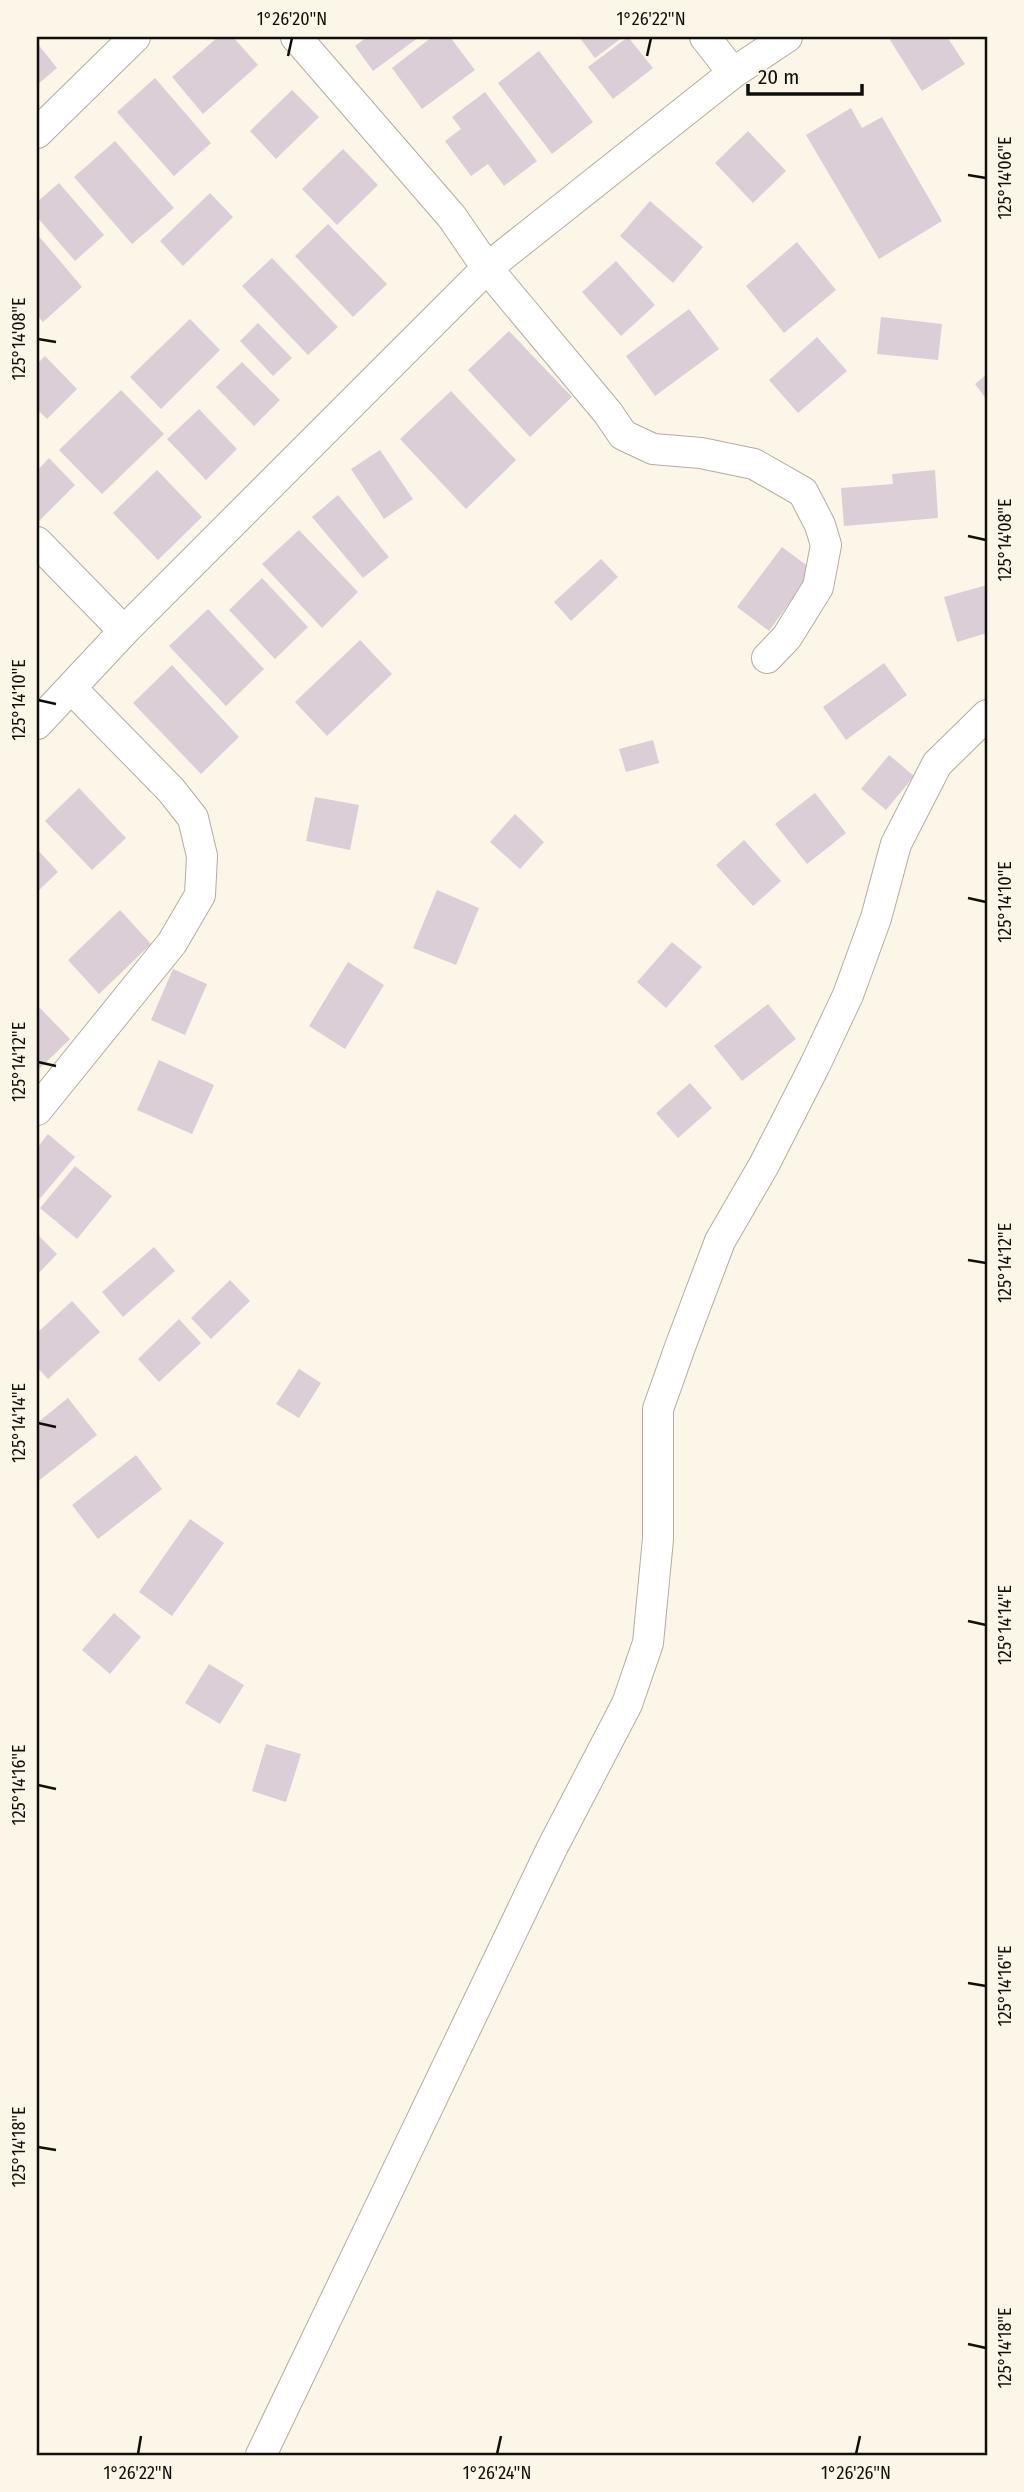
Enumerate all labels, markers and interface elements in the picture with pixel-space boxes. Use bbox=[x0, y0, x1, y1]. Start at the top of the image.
text: 1°26'20"N bbox=[257, 8, 327, 30]
text: 1°26'22"N bbox=[616, 8, 686, 30]
scale bar bbox=[748, 52, 861, 96]
text: 20 m bbox=[758, 64, 799, 90]
text: 125°14'06"E bbox=[994, 137, 1016, 219]
text: 125°14'08"E bbox=[8, 297, 30, 381]
text: 125°14'08"E bbox=[994, 498, 1016, 582]
text: 125°14'10"E bbox=[8, 659, 30, 741]
text: 125°14'10"E bbox=[994, 861, 1016, 943]
text: 125°14'12"E bbox=[8, 1022, 30, 1102]
text: 125°14'12"E bbox=[994, 1223, 1016, 1303]
text: 125°14'14"E bbox=[8, 1383, 30, 1463]
text: 125°14'14"E bbox=[994, 1585, 1016, 1665]
text: 125°14'16"E bbox=[8, 1745, 30, 1825]
text: 125°14'16"E bbox=[994, 1946, 1016, 2026]
text: 125°14'18"E bbox=[8, 2107, 30, 2187]
text: 125°14'18"E bbox=[994, 2308, 1016, 2388]
text: 1°26'22"N bbox=[103, 2462, 173, 2484]
text: 1°26'24"N bbox=[463, 2462, 531, 2484]
text: 1°26'26"N bbox=[821, 2462, 891, 2484]

